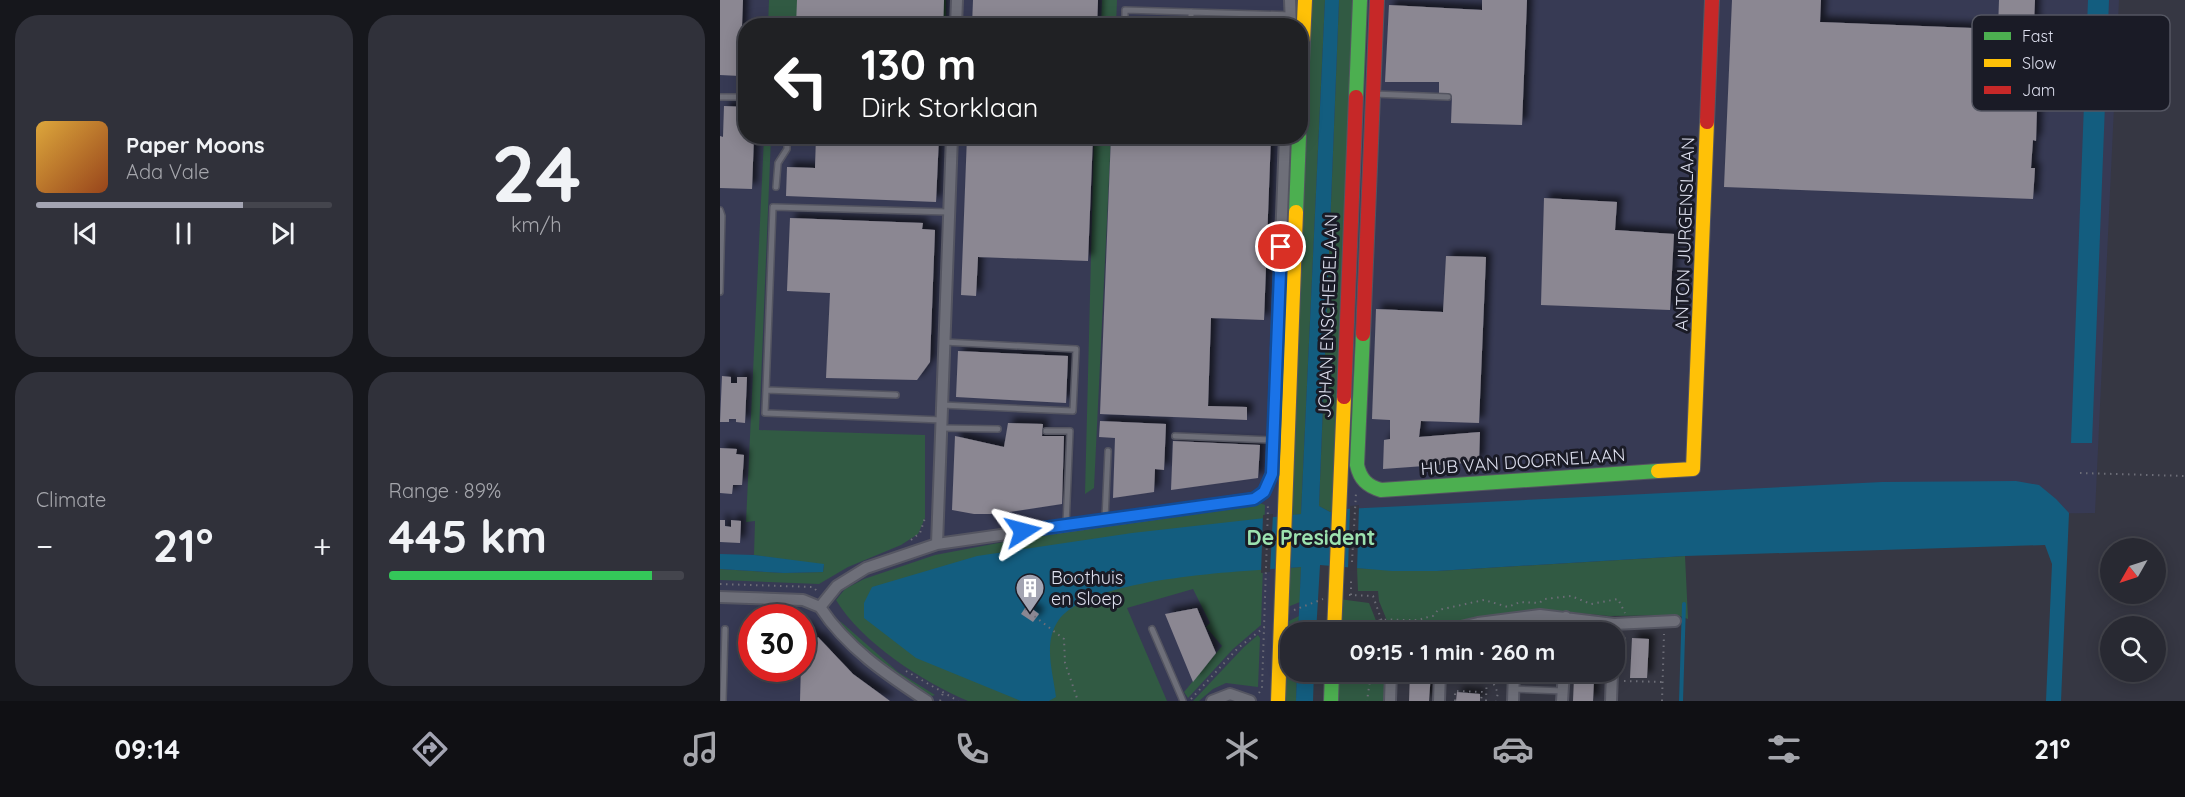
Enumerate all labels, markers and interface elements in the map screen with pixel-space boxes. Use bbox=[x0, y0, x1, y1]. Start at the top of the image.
legend bbox=[1972, 15, 2170, 111]
text: Fast bbox=[2022, 26, 2053, 46]
text: 130 m bbox=[861, 38, 976, 91]
icon: left bbox=[762, 42, 840, 120]
text: Slow bbox=[2022, 53, 2056, 73]
text: Jam bbox=[2022, 80, 2055, 100]
text: Dirk Storklaan bbox=[861, 90, 1038, 124]
text: 24 bbox=[491, 124, 581, 222]
text: Paper Moons bbox=[126, 131, 265, 159]
street label: ANTON JURGENSLAAN bbox=[1670, 137, 1699, 331]
text: Ada Vale bbox=[126, 159, 210, 184]
text: km/h bbox=[511, 212, 562, 237]
street label: JOHAN ENSCHEDELAAN bbox=[1312, 214, 1343, 418]
icon: previous bbox=[69, 217, 102, 250]
icon: pause bbox=[167, 217, 200, 250]
icon: next bbox=[266, 217, 299, 250]
pin bbox=[1255, 221, 1306, 272]
icon: arrive bbox=[1264, 230, 1297, 263]
street label: HUB VAN DOORNELAAN bbox=[1420, 443, 1626, 480]
text: Range · 89% bbox=[389, 478, 501, 503]
text: Climate bbox=[36, 487, 106, 512]
position arrow bbox=[991, 499, 1055, 563]
text: 445 km bbox=[389, 508, 547, 564]
text: 21° bbox=[153, 517, 213, 573]
district label: De President bbox=[1247, 524, 1375, 550]
text: − bbox=[36, 525, 53, 566]
text: + bbox=[313, 525, 331, 566]
north arrow bbox=[2100, 538, 2166, 604]
map controls bbox=[2100, 538, 2166, 682]
place label: Boothuis en Sloep bbox=[1051, 566, 1123, 610]
building icon: Boothuis en Sloep bbox=[1014, 572, 1046, 614]
speed limit sign: 30 bbox=[738, 604, 816, 682]
button: search bbox=[2100, 616, 2166, 682]
text: 09:15 · 1 min · 260 m bbox=[1350, 638, 1555, 666]
icon: directions bbox=[409, 728, 451, 770]
icon: music bbox=[680, 728, 722, 770]
icon: phone bbox=[951, 728, 993, 770]
icon: climate bbox=[1221, 728, 1263, 770]
icon: car bbox=[1492, 728, 1534, 770]
icon: filters bbox=[1763, 728, 1805, 770]
text: 09:14 bbox=[114, 732, 180, 766]
text: 21° bbox=[2034, 732, 2070, 766]

